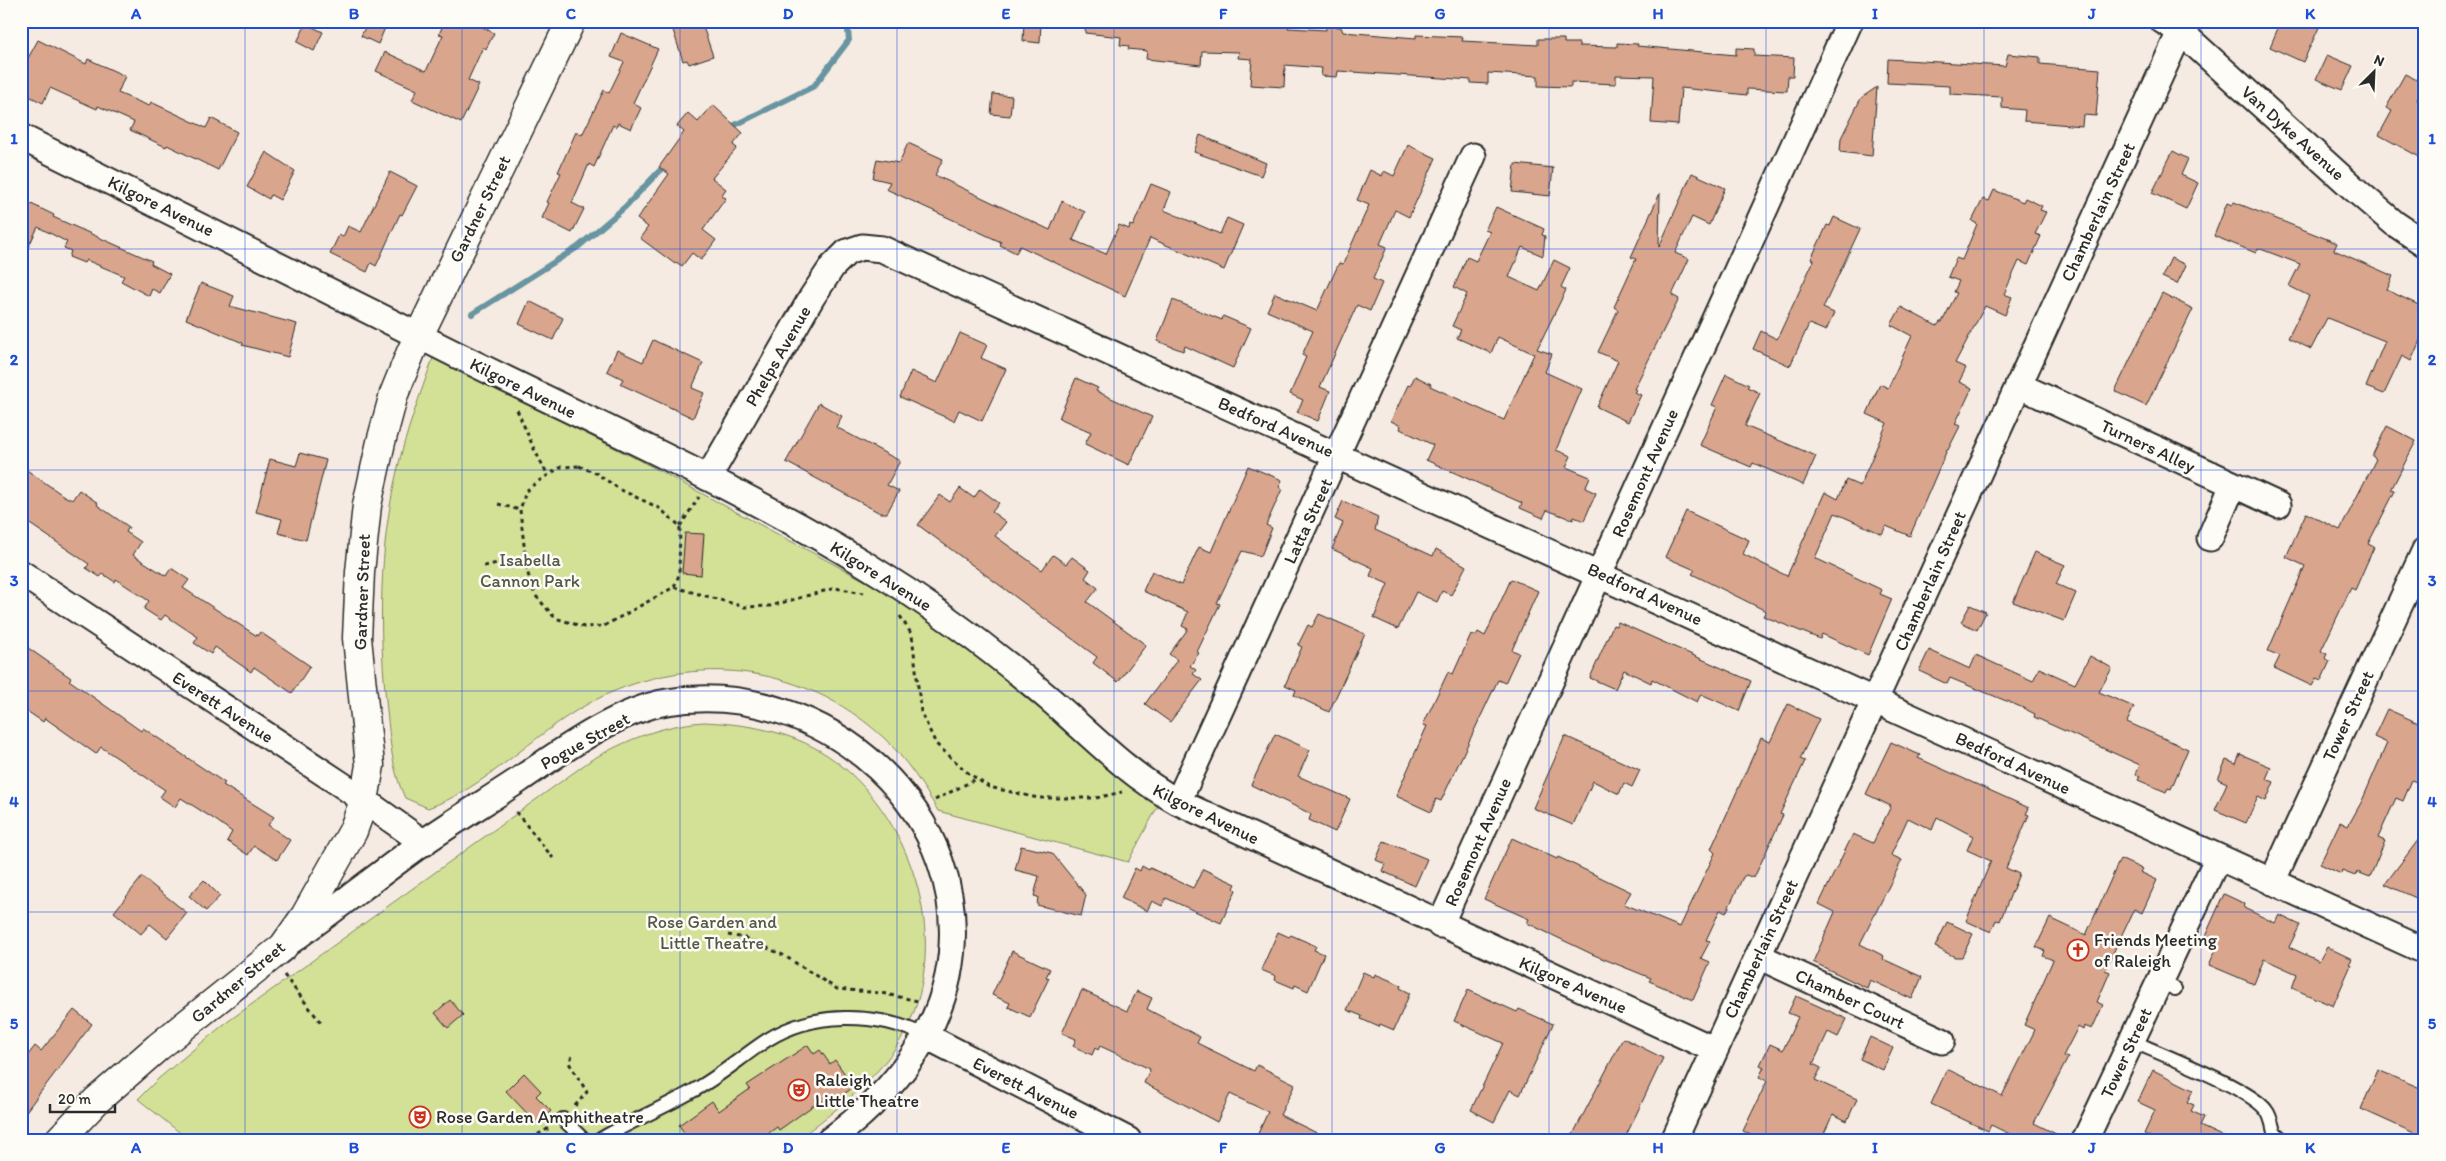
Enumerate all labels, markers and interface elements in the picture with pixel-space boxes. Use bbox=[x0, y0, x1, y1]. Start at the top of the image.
text: A bbox=[130, 4, 142, 23]
text: B bbox=[349, 4, 360, 23]
text: C bbox=[566, 4, 577, 23]
text: D bbox=[783, 4, 794, 23]
text: E bbox=[1002, 4, 1011, 23]
text: F bbox=[1219, 4, 1228, 23]
text: G bbox=[1434, 4, 1446, 23]
text: H bbox=[1652, 4, 1664, 23]
text: I bbox=[1872, 4, 1878, 23]
text: J bbox=[2087, 4, 2096, 23]
text: K bbox=[2305, 4, 2316, 23]
north arrow bbox=[2348, 48, 2398, 98]
text: N bbox=[2371, 51, 2387, 70]
street label: Van Dyke Avenue bbox=[2237, 81, 2349, 185]
text: 1 bbox=[10, 129, 18, 148]
text: 1 bbox=[2428, 129, 2436, 148]
street label: Chamberlain Street bbox=[2056, 139, 2140, 285]
street label: Gardner Street bbox=[445, 152, 516, 266]
street label: Kilgore Avenue bbox=[104, 171, 218, 241]
street label: Phelps Avenue bbox=[740, 302, 816, 410]
text: 2 bbox=[10, 350, 19, 369]
text: 2 bbox=[2428, 350, 2437, 369]
street label: Kilgore Avenue bbox=[466, 353, 580, 423]
street label: Bedford Avenue bbox=[1215, 392, 1337, 462]
street label: Rosemont Avenue bbox=[1607, 405, 1683, 541]
street label: Turners Alley bbox=[2097, 414, 2199, 478]
street label: Latta Street bbox=[1279, 475, 1337, 567]
street label: Chamberlain Street bbox=[1889, 507, 1971, 655]
street label: Gardner Street bbox=[349, 533, 375, 651]
street label: Kilgore Avenue bbox=[826, 536, 936, 616]
park label: Isabella Cannon Park bbox=[480, 549, 580, 592]
street label: Bedford Avenue bbox=[1584, 558, 1706, 630]
text: 3 bbox=[10, 571, 19, 590]
text: 3 bbox=[2428, 571, 2437, 590]
street label: Everett Avenue bbox=[168, 666, 278, 748]
street label: Tower Street bbox=[2317, 667, 2379, 765]
street label: Pogue Street bbox=[537, 707, 634, 775]
street label: Bedford Avenue bbox=[1952, 727, 2074, 799]
street label: Rosemont Avenue bbox=[1440, 774, 1516, 910]
street label: Kilgore Avenue bbox=[1149, 779, 1263, 849]
text: 4 bbox=[9, 792, 19, 811]
text: 4 bbox=[2427, 792, 2437, 811]
street label: Chamberlain Street bbox=[1719, 876, 1803, 1022]
park label: Rose Garden and Little Theatre bbox=[647, 911, 777, 954]
place label: Friends Meeting of Raleigh bbox=[2094, 929, 2218, 972]
street label: Gardner Street bbox=[186, 936, 290, 1028]
church icon: Friends Meeting of Raleigh bbox=[2066, 938, 2090, 962]
street label: Kilgore Avenue bbox=[1516, 951, 1630, 1019]
street label: Chamber Court bbox=[1792, 964, 1909, 1034]
street label: Tower Street bbox=[2095, 1004, 2157, 1102]
text: 5 bbox=[10, 1014, 19, 1033]
text: 5 bbox=[2428, 1014, 2437, 1033]
street label: Everett Avenue bbox=[969, 1052, 1083, 1124]
place label: Raleigh Little Theatre bbox=[815, 1069, 919, 1112]
theatre icon: Raleigh Little Theatre bbox=[787, 1078, 811, 1102]
scale bar bbox=[50, 1081, 115, 1113]
text: 20 m bbox=[58, 1090, 92, 1108]
theatre icon: Rose Garden Amphitheatre bbox=[408, 1105, 432, 1129]
place label: Rose Garden Amphitheatre bbox=[436, 1106, 644, 1128]
text: A bbox=[130, 1138, 142, 1157]
text: B bbox=[349, 1138, 360, 1157]
text: C bbox=[566, 1138, 577, 1157]
text: D bbox=[783, 1138, 794, 1157]
text: E bbox=[1002, 1138, 1011, 1157]
text: F bbox=[1219, 1138, 1228, 1157]
text: G bbox=[1434, 1138, 1446, 1157]
text: H bbox=[1652, 1138, 1664, 1157]
text: I bbox=[1872, 1138, 1878, 1157]
text: J bbox=[2087, 1138, 2096, 1157]
text: K bbox=[2305, 1138, 2316, 1157]

